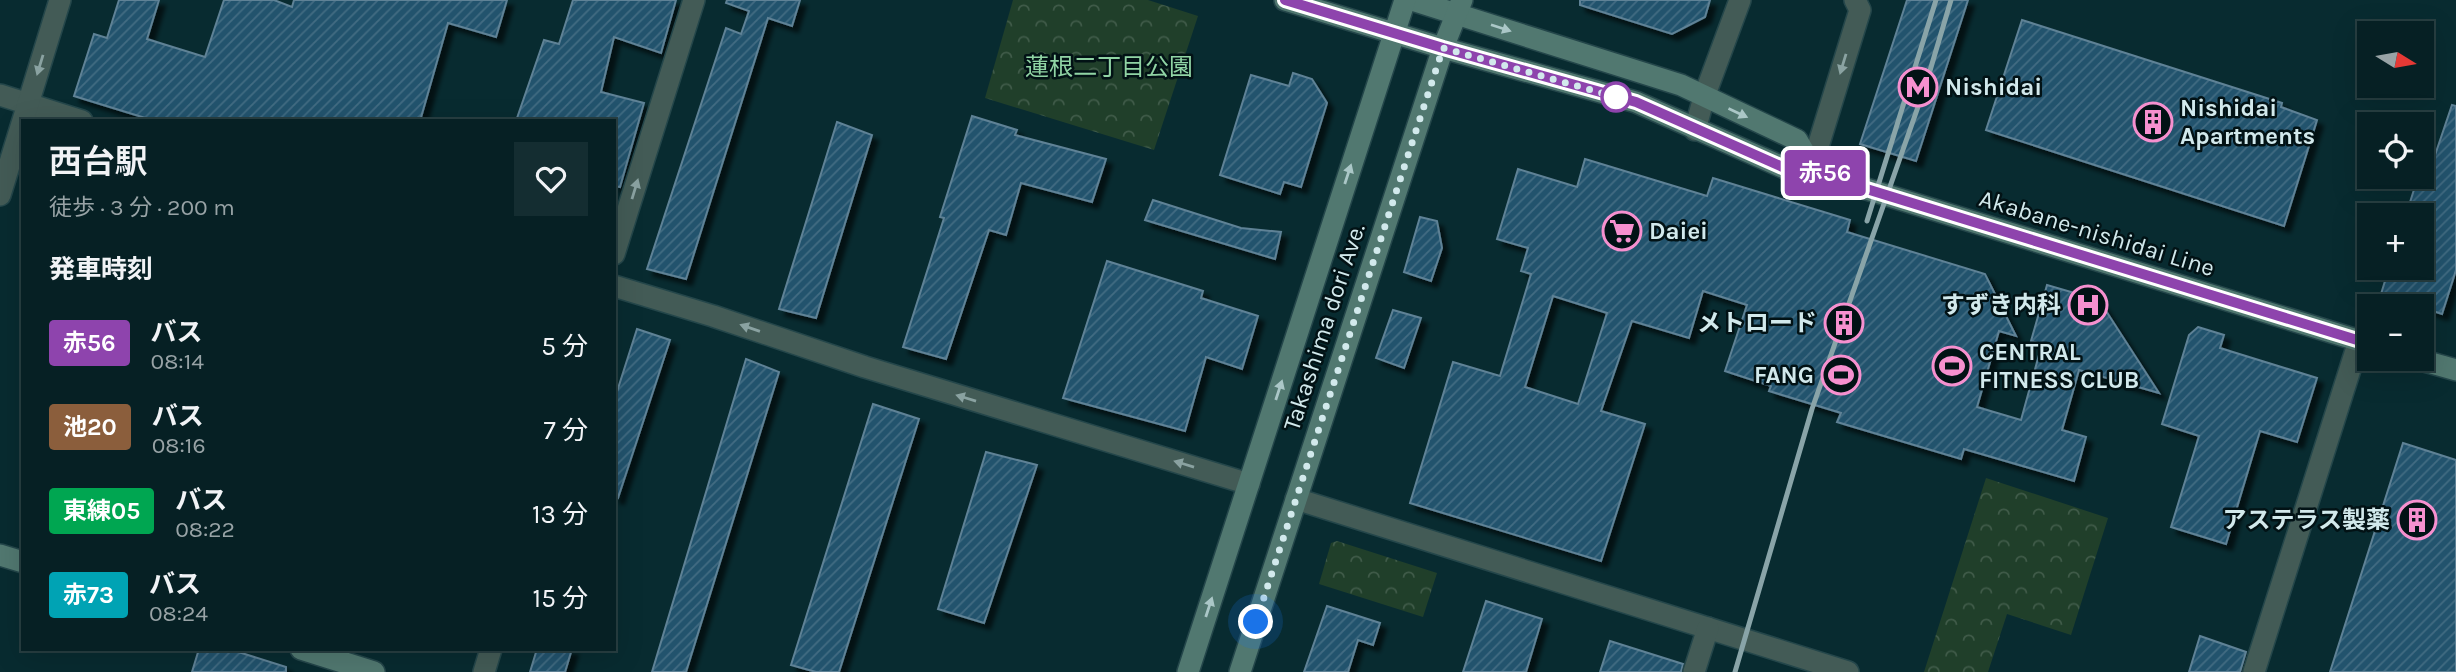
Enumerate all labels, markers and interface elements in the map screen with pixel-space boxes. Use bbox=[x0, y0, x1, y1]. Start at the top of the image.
north arrow bbox=[2357, 21, 2434, 98]
map controls bbox=[2357, 21, 2434, 371]
one-way arrow bbox=[1490, 23, 1511, 34]
park label: 蓮根二丁目公園 bbox=[1025, 53, 1193, 81]
one-way arrow bbox=[1838, 54, 1848, 75]
one-way arrow bbox=[34, 55, 44, 76]
metro station icon: Nishidai bbox=[1897, 66, 1939, 108]
place label: Nishidai bbox=[1945, 73, 2042, 101]
unlabelled marker bbox=[1601, 82, 1631, 112]
place label: Nishidai Apartments bbox=[2180, 94, 2315, 150]
building icon: Nishidai Apartments bbox=[2132, 101, 2174, 143]
one-way arrow bbox=[1727, 108, 1748, 119]
button: locate bbox=[2357, 112, 2434, 189]
button: heart bbox=[514, 142, 588, 216]
text: 西台駅 bbox=[49, 143, 148, 181]
line badge: 赤56 bbox=[1785, 150, 1865, 196]
text: 赤56 bbox=[1799, 159, 1851, 187]
one-way arrow bbox=[1343, 163, 1354, 184]
one-way arrow bbox=[630, 179, 640, 200]
street label: Akabane-nishidai Line bbox=[1976, 184, 2218, 282]
text: 徒歩 · 3 分 · 200 m bbox=[49, 194, 235, 221]
button: + bbox=[2357, 203, 2434, 280]
supermarket icon: Daiei bbox=[1601, 210, 1643, 252]
place label: Daiei bbox=[1649, 217, 1708, 245]
street label: Takashima dori Ave. bbox=[1277, 220, 1371, 434]
text: 発車時刻 bbox=[49, 254, 153, 285]
hospital icon: すずき内科 bbox=[2067, 284, 2109, 326]
place label: すずき内科 bbox=[1941, 291, 2061, 319]
button: − bbox=[2357, 294, 2434, 371]
building icon: メトロード bbox=[1823, 302, 1865, 344]
place label: メトロード bbox=[1697, 309, 1817, 337]
text: バス bbox=[151, 317, 203, 348]
one-way arrow bbox=[739, 322, 760, 333]
text: 赤56 bbox=[63, 329, 116, 357]
text: 5 分 bbox=[541, 331, 588, 362]
place label: CENTRAL FITNESS CLUB bbox=[1979, 338, 2139, 394]
sports icon: CENTRAL FITNESS CLUB bbox=[1931, 345, 1973, 387]
text: 08:14 bbox=[151, 348, 204, 375]
sports icon: FANG bbox=[1820, 354, 1862, 396]
place label: FANG bbox=[1754, 361, 1814, 389]
one-way arrow bbox=[1274, 380, 1284, 401]
one-way arrow bbox=[956, 392, 977, 402]
text: バス bbox=[152, 401, 204, 432]
text: 池20 bbox=[63, 413, 117, 441]
text: 7 分 bbox=[544, 415, 588, 446]
text: 08:16 bbox=[152, 432, 206, 459]
one-way arrow bbox=[1173, 458, 1194, 468]
text: バス bbox=[175, 485, 227, 516]
text: 東練05 bbox=[63, 497, 140, 525]
text: 13 分 bbox=[532, 499, 588, 530]
building icon: アステラス製薬 bbox=[2396, 499, 2438, 541]
place label: アステラス製薬 bbox=[2222, 506, 2390, 534]
text: 08:22 bbox=[175, 516, 235, 543]
text: バス bbox=[149, 569, 201, 600]
text: 赤73 bbox=[63, 581, 114, 609]
text: 15 分 bbox=[533, 583, 588, 614]
one-way arrow bbox=[1204, 596, 1215, 617]
text: 08:24 bbox=[149, 600, 208, 627]
your location bbox=[1238, 604, 1273, 639]

